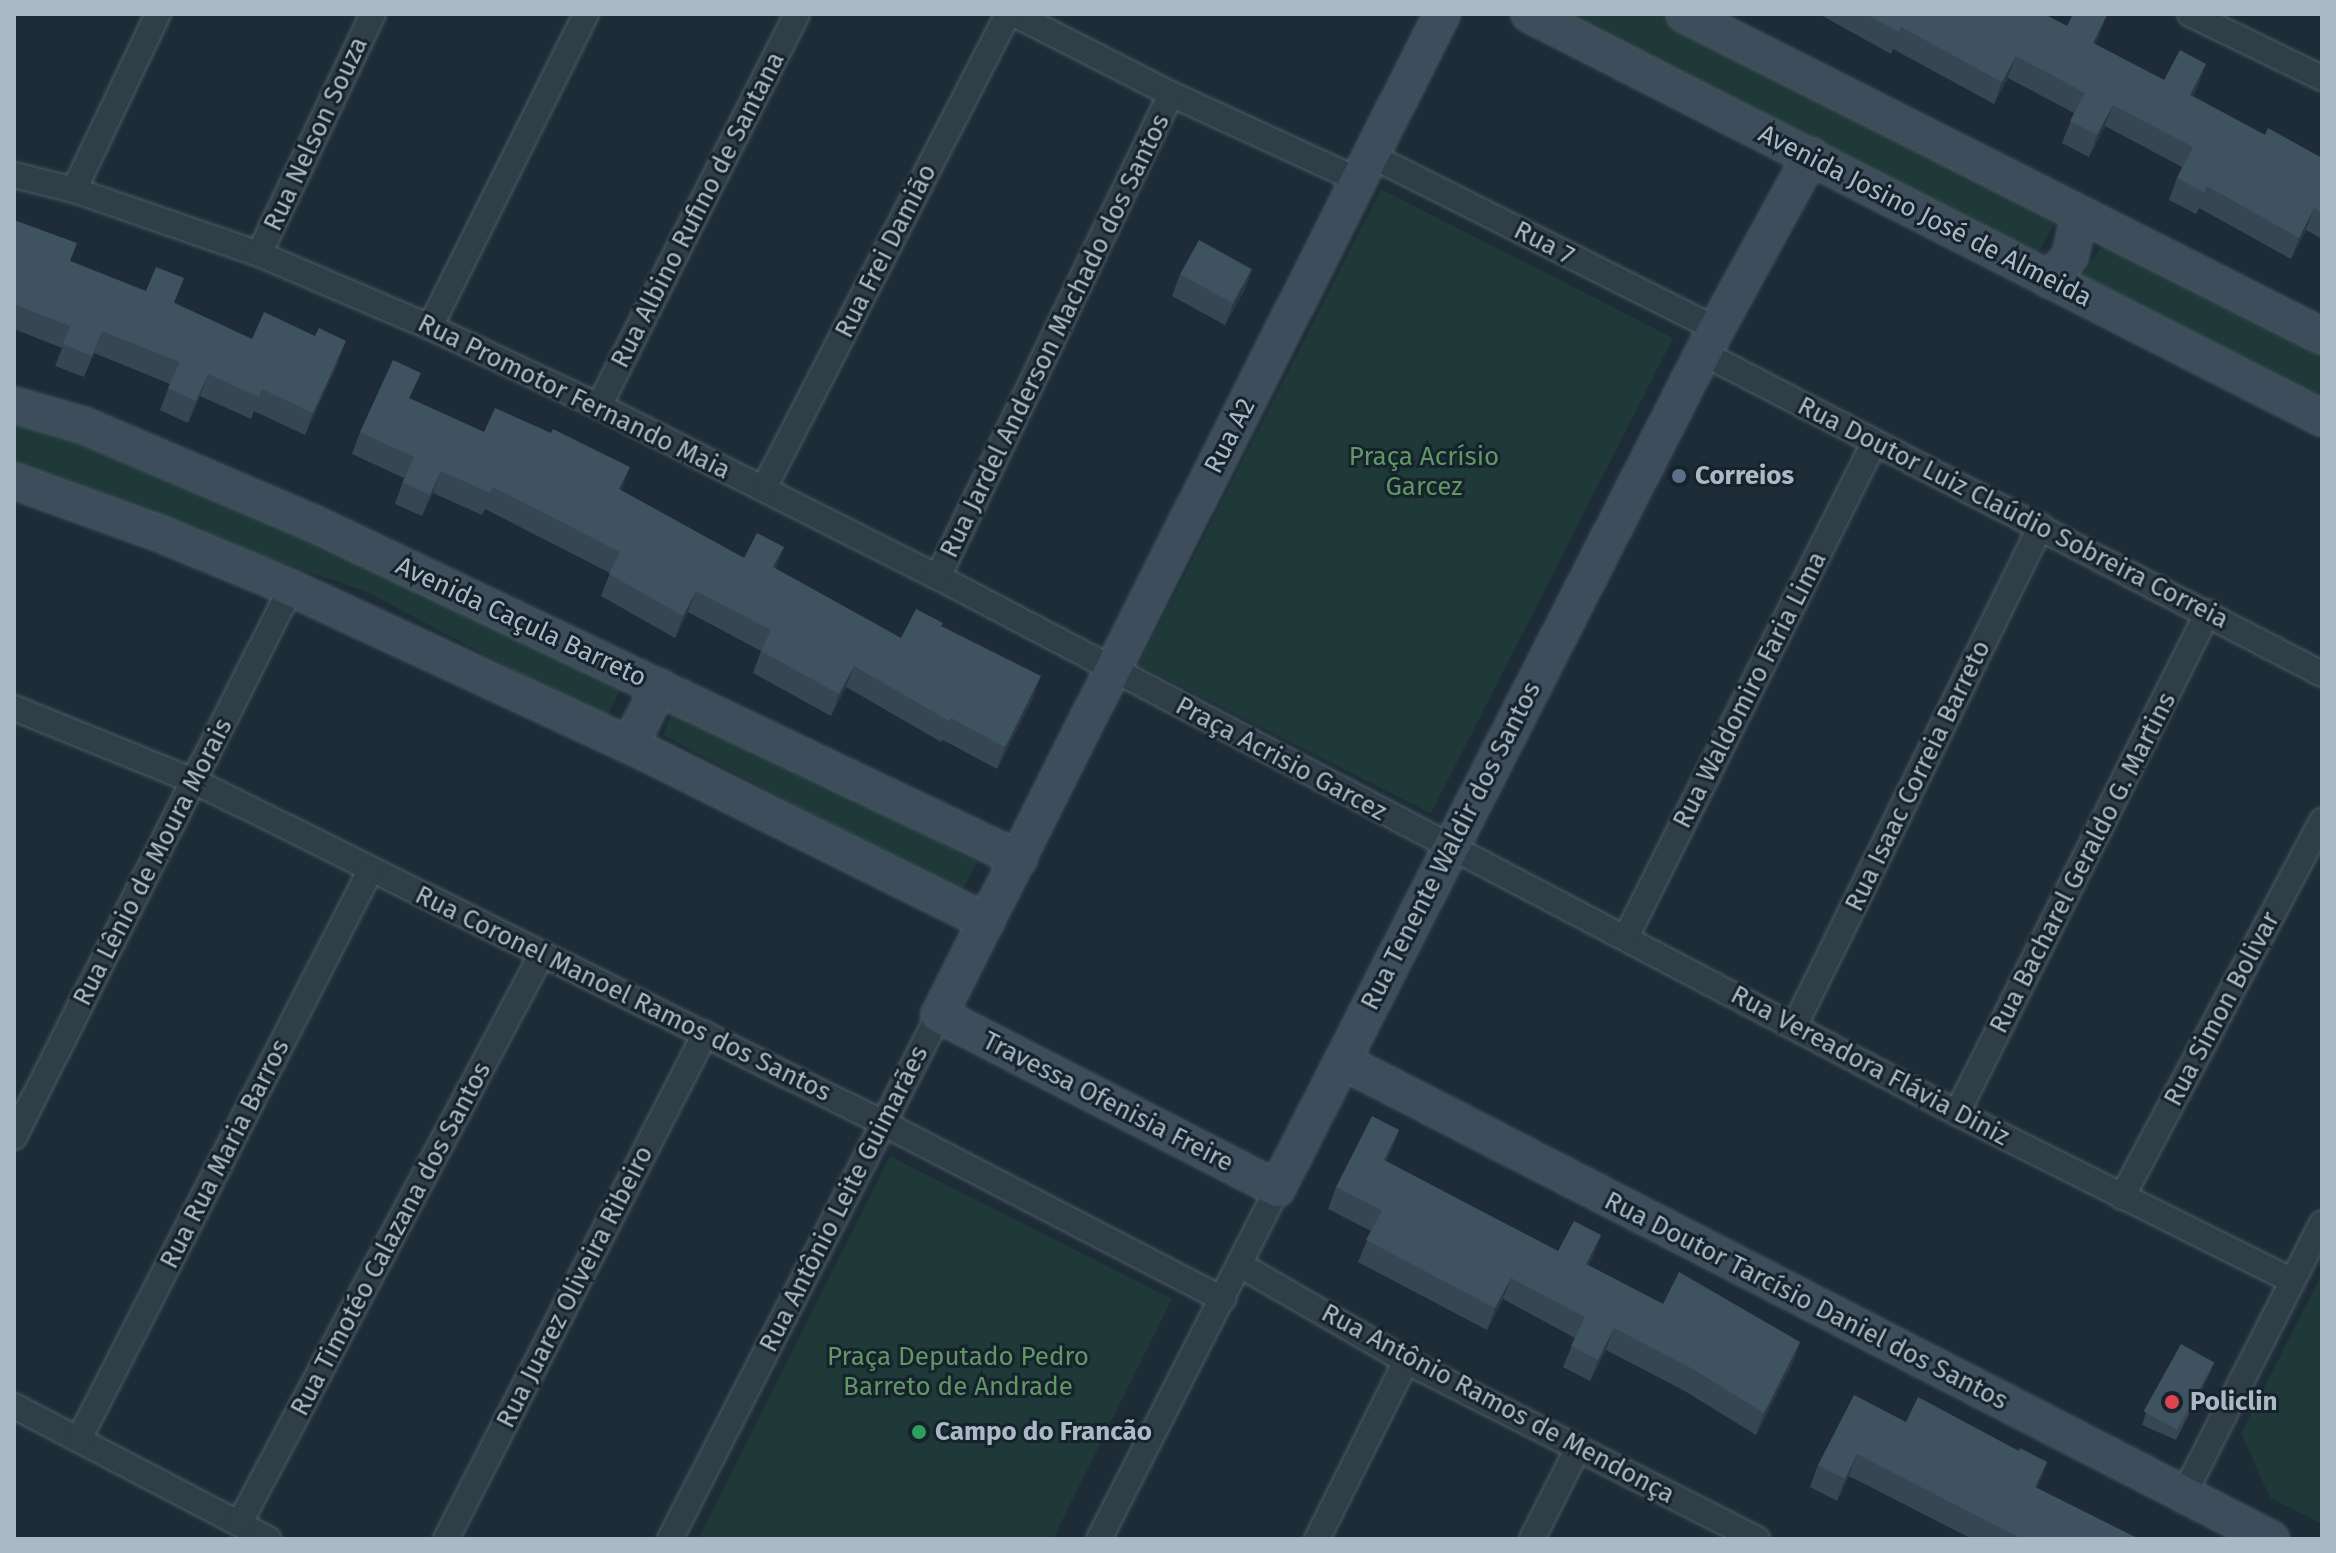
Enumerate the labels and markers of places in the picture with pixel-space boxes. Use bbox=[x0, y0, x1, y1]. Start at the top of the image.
place label: Correios bbox=[1695, 460, 1794, 492]
marker: Correios bbox=[1670, 467, 1688, 485]
place label: Policlin bbox=[2190, 1386, 2278, 1418]
marker: Policlin bbox=[2161, 1391, 2183, 1413]
place label: Campo do Francão bbox=[935, 1416, 1152, 1448]
marker: Campo do Francão bbox=[910, 1423, 928, 1441]

